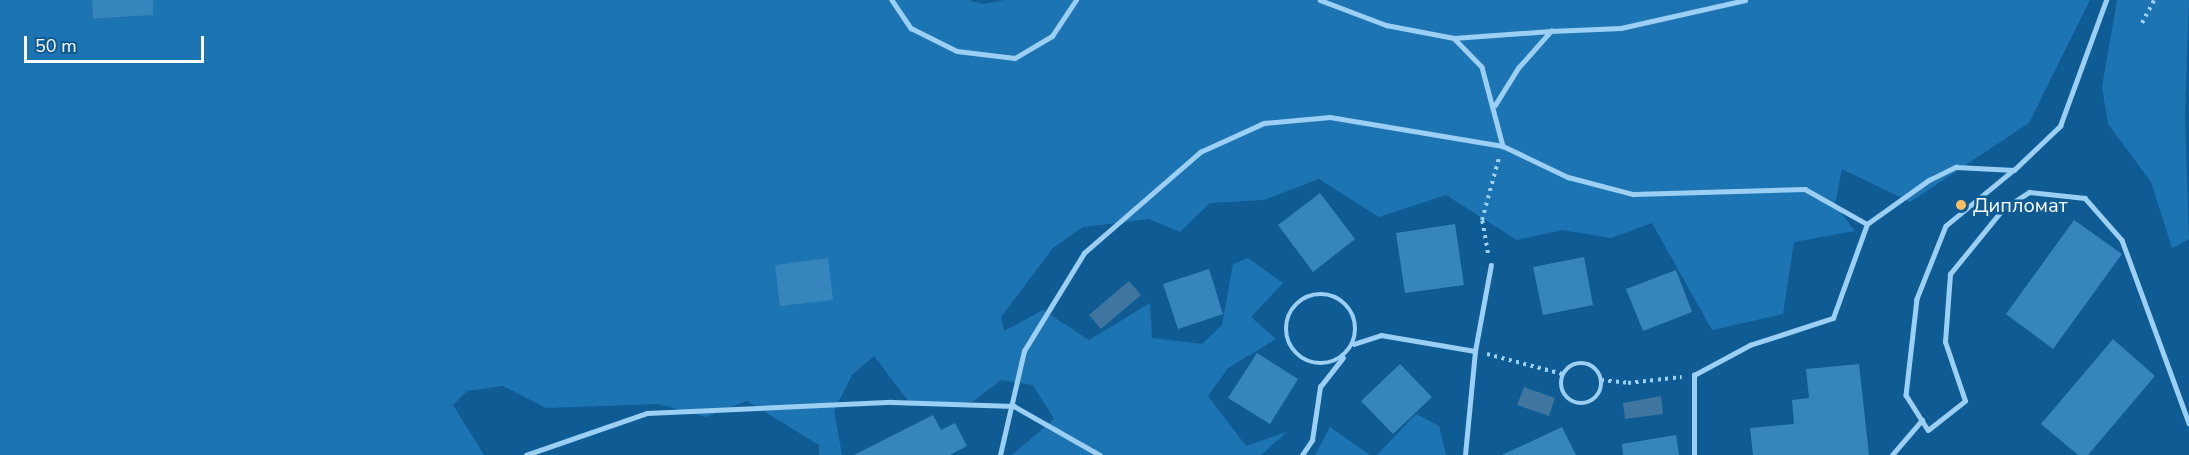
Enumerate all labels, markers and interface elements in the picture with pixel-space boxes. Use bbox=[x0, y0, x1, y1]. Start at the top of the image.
scale bar bbox=[27, 24, 207, 62]
text: 50 m bbox=[35, 34, 77, 58]
place label: Дипломат bbox=[1973, 193, 2068, 217]
marker: Дипломат bbox=[1954, 198, 1968, 212]

